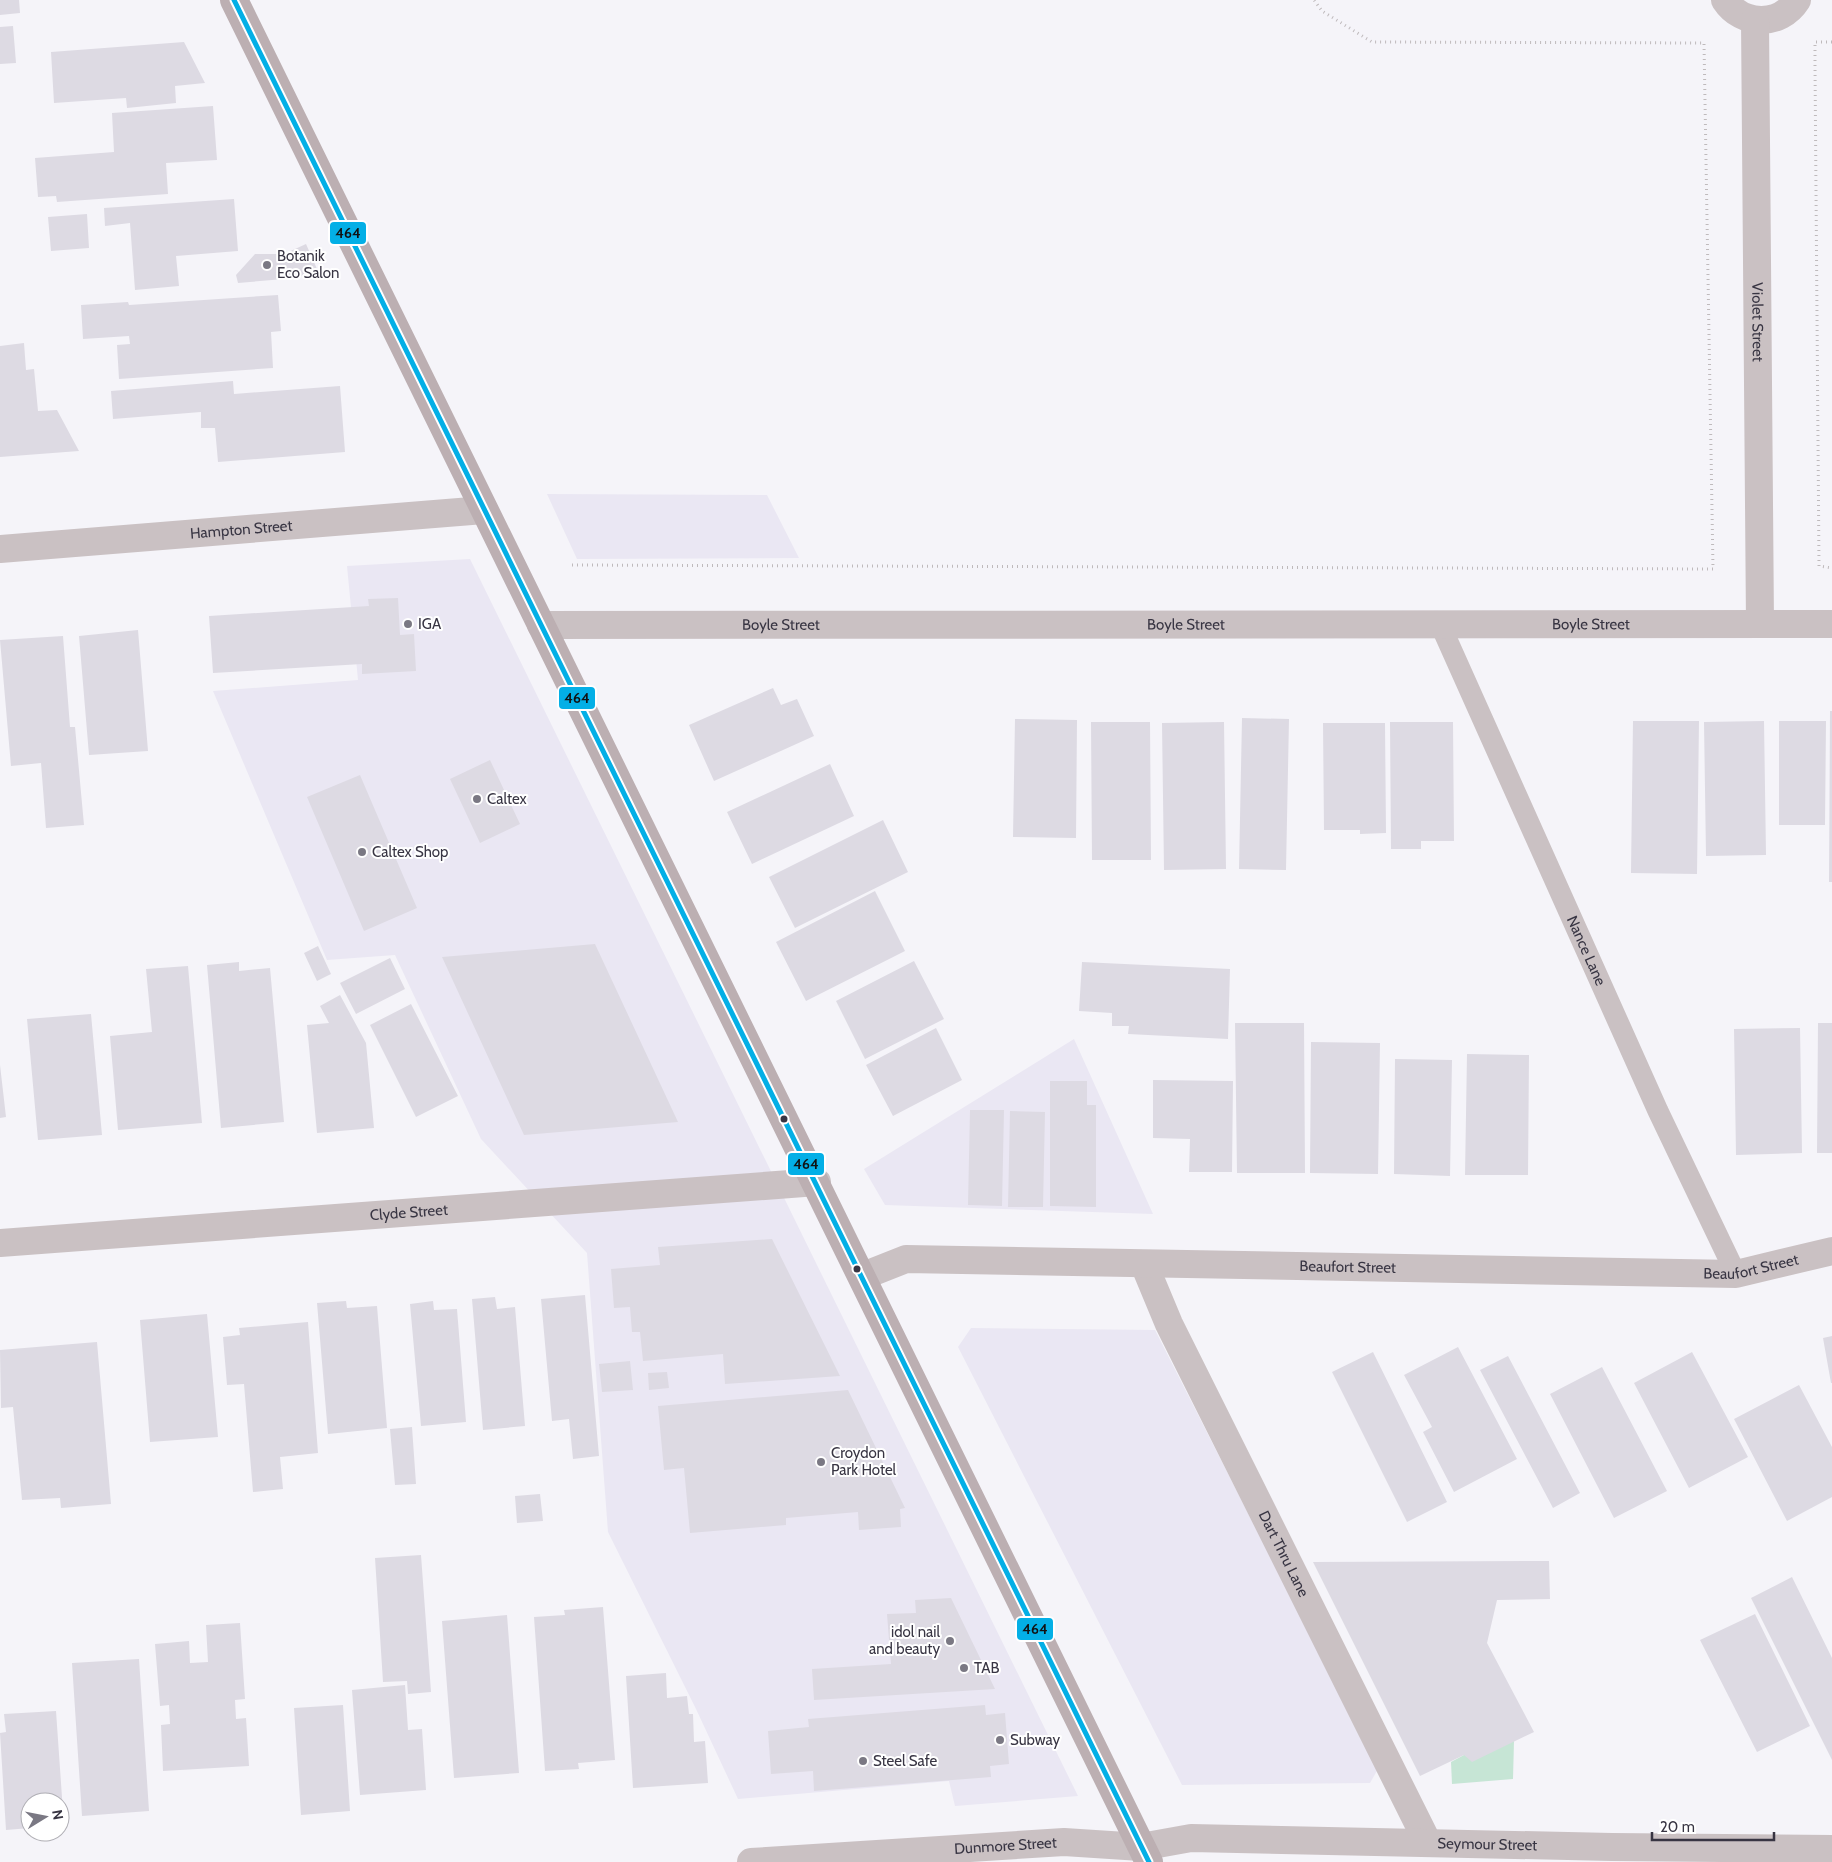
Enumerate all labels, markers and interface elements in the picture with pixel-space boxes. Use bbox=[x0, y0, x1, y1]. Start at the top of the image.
line badge: 464 bbox=[329, 221, 367, 245]
text: 464 bbox=[335, 224, 361, 242]
place label: Botanik Eco Salon bbox=[277, 247, 339, 282]
marker: Botanik Eco Salon bbox=[261, 259, 273, 271]
street label: Violet Street bbox=[1748, 282, 1767, 362]
street label: Hampton Street bbox=[189, 516, 293, 543]
place label: IGA bbox=[418, 615, 442, 633]
street label: Boyle Street bbox=[1147, 615, 1225, 634]
street label: Boyle Street bbox=[1552, 615, 1630, 633]
street label: Boyle Street bbox=[742, 616, 820, 634]
marker: IGA bbox=[402, 618, 414, 630]
line badge: 464 bbox=[558, 686, 596, 710]
text: 464 bbox=[564, 689, 590, 707]
place label: Caltex bbox=[487, 790, 527, 808]
marker: Caltex bbox=[471, 793, 483, 805]
place label: Caltex Shop bbox=[372, 843, 448, 861]
marker: Caltex Shop bbox=[356, 846, 368, 858]
street label: Nance Lane bbox=[1563, 913, 1610, 989]
unlabelled marker bbox=[779, 1114, 789, 1124]
line badge: 464 bbox=[787, 1152, 825, 1176]
text: 464 bbox=[793, 1155, 819, 1173]
street label: Clyde Street bbox=[369, 1201, 448, 1224]
street label: Beaufort Street bbox=[1703, 1250, 1800, 1283]
street label: Beaufort Street bbox=[1299, 1257, 1396, 1277]
unlabelled marker bbox=[852, 1264, 862, 1274]
place label: Croydon Park Hotel bbox=[831, 1444, 897, 1479]
marker: Croydon Park Hotel bbox=[815, 1456, 827, 1468]
street label: Dart Thru Lane bbox=[1255, 1508, 1313, 1600]
line badge: 464 bbox=[1016, 1617, 1054, 1641]
text: 464 bbox=[1022, 1620, 1048, 1638]
place label: idol nail and beauty bbox=[869, 1623, 940, 1658]
marker: idol nail and beauty bbox=[944, 1635, 956, 1647]
place label: TAB bbox=[974, 1659, 999, 1677]
marker: TAB bbox=[958, 1662, 970, 1674]
place label: Subway bbox=[1010, 1731, 1060, 1749]
marker: Subway bbox=[994, 1734, 1006, 1746]
place label: Steel Safe bbox=[873, 1752, 938, 1770]
marker: Steel Safe bbox=[857, 1755, 869, 1767]
north arrow bbox=[20, 1792, 70, 1842]
text: N bbox=[48, 1808, 68, 1821]
scale bar bbox=[1652, 1810, 1774, 1842]
text: 20 m bbox=[1660, 1818, 1695, 1836]
street label: Dunmore Street bbox=[954, 1833, 1057, 1858]
street label: Seymour Street bbox=[1437, 1834, 1537, 1854]

